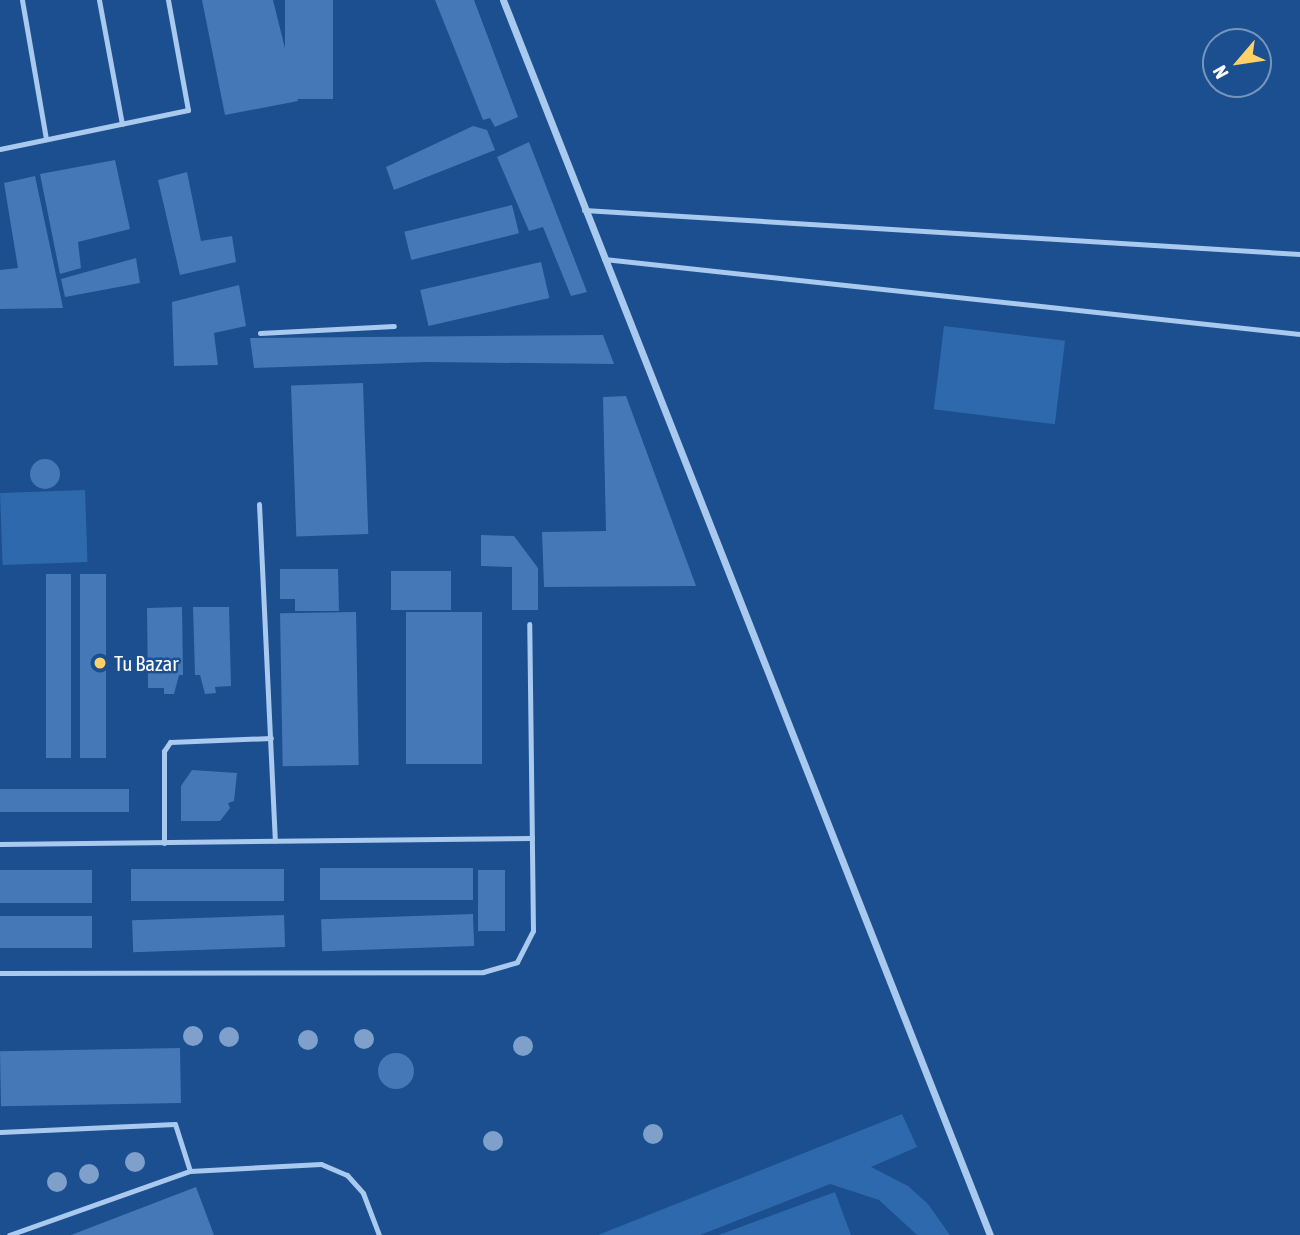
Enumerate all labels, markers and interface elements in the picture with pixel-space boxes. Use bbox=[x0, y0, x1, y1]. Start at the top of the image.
north arrow bbox=[1202, 28, 1272, 98]
text: N bbox=[1208, 62, 1233, 82]
place label: Tu Bazar bbox=[114, 650, 178, 676]
marker: Tu Bazar bbox=[92, 655, 108, 671]

